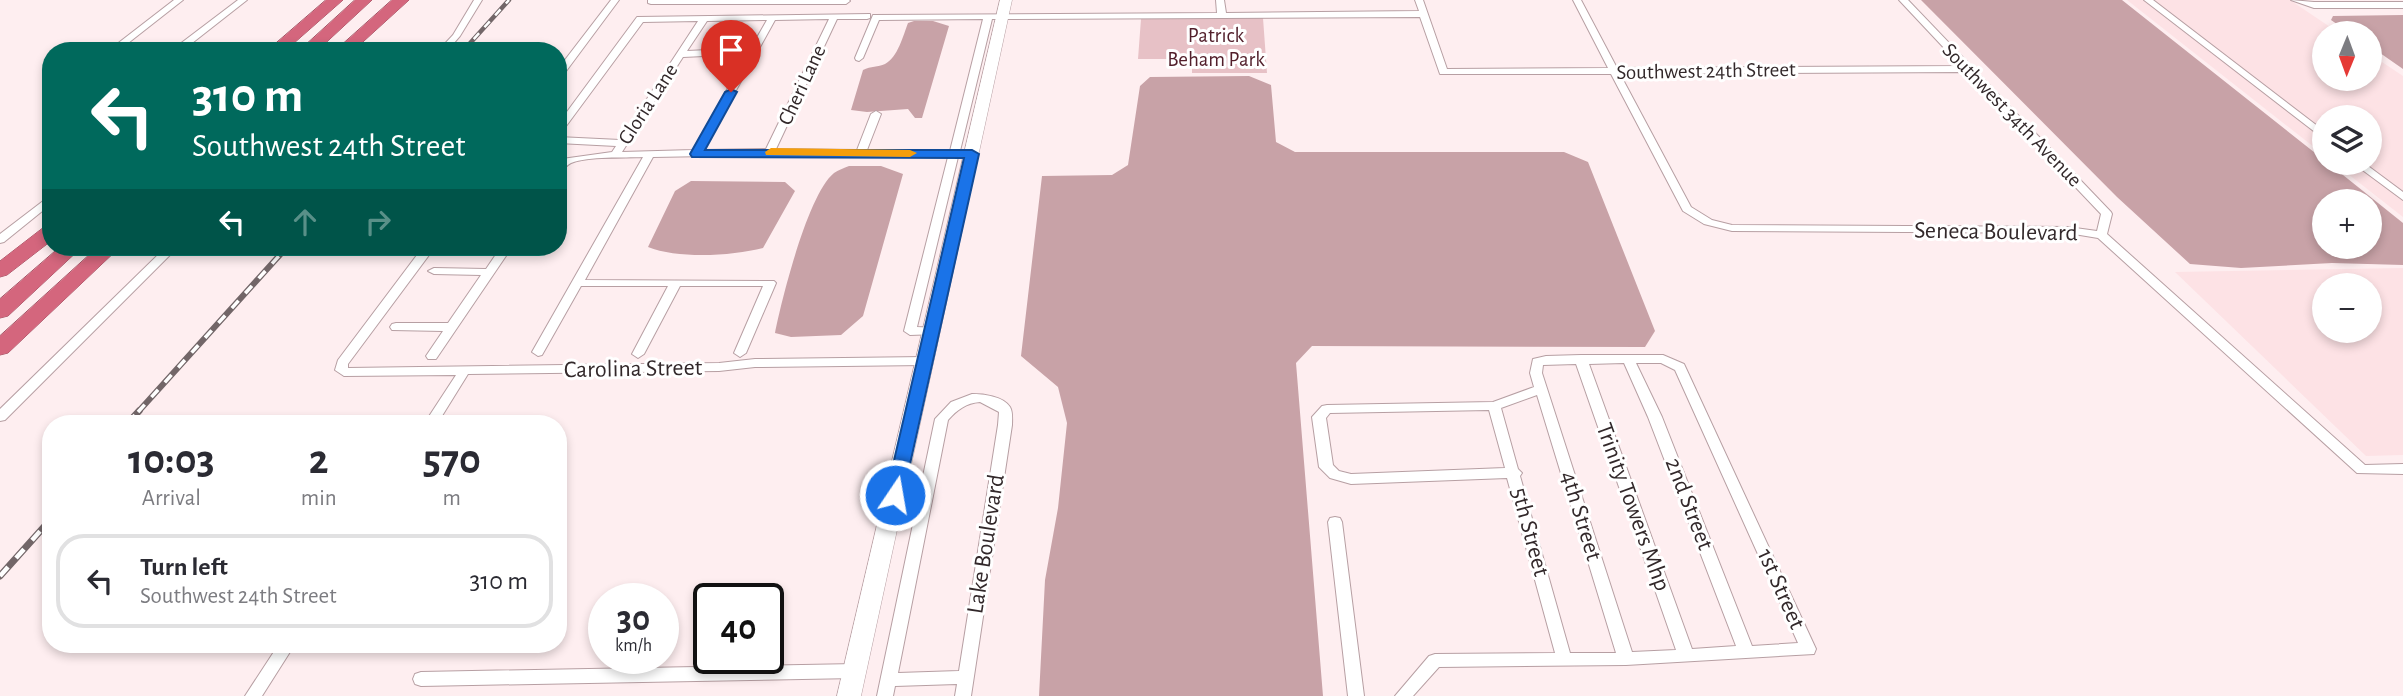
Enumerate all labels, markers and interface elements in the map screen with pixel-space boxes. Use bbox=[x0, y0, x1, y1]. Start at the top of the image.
pin bbox=[701, 20, 761, 92]
north arrow bbox=[2312, 21, 2382, 91]
map controls bbox=[2312, 21, 2382, 343]
park label: Patrick Beham Park bbox=[1167, 25, 1265, 70]
icon: arrive bbox=[712, 31, 750, 69]
street label: Southwest 34th Avenue bbox=[1938, 39, 2086, 191]
street label: Cheri Lane bbox=[774, 42, 830, 128]
street label: Southwest 24th Street bbox=[1616, 59, 1796, 83]
street label: Gloria Lane bbox=[614, 60, 682, 148]
icon: left bbox=[77, 70, 168, 161]
text: 310 m bbox=[192, 72, 303, 121]
button: layers bbox=[2312, 105, 2382, 175]
text: Southwest 24th Street bbox=[192, 130, 465, 162]
button: + bbox=[2312, 189, 2382, 259]
icon: left bbox=[213, 203, 251, 241]
icon: ahead bbox=[286, 203, 324, 241]
icon: right bbox=[359, 203, 397, 241]
street label: Seneca Boulevard bbox=[1914, 219, 2078, 245]
button: − bbox=[2312, 273, 2382, 343]
street label: Carolina Street bbox=[564, 356, 703, 382]
street label: Trinity Towers Mhp bbox=[1592, 420, 1674, 594]
text: 10:03 bbox=[128, 439, 215, 481]
text: 2 bbox=[309, 439, 329, 481]
text: 570 bbox=[423, 439, 481, 481]
street label: 2nd Street bbox=[1661, 455, 1718, 554]
position arrow bbox=[858, 458, 932, 532]
street label: 4th Street bbox=[1556, 468, 1606, 564]
street label: Lake Boulevard bbox=[963, 472, 1009, 616]
street label: 5th Street bbox=[1507, 485, 1553, 579]
text: Arrival bbox=[142, 487, 201, 510]
text: min bbox=[301, 487, 337, 510]
text: m bbox=[443, 487, 461, 510]
street label: 1st Street bbox=[1753, 545, 1809, 633]
text: Turn left bbox=[140, 554, 228, 580]
icon: left bbox=[81, 562, 119, 600]
text: 310 m bbox=[470, 568, 528, 594]
speed limit sign: 40 bbox=[693, 583, 784, 674]
text: Southwest 24th Street bbox=[140, 585, 336, 608]
text: 30 bbox=[617, 602, 650, 637]
text: km/h bbox=[615, 637, 652, 655]

